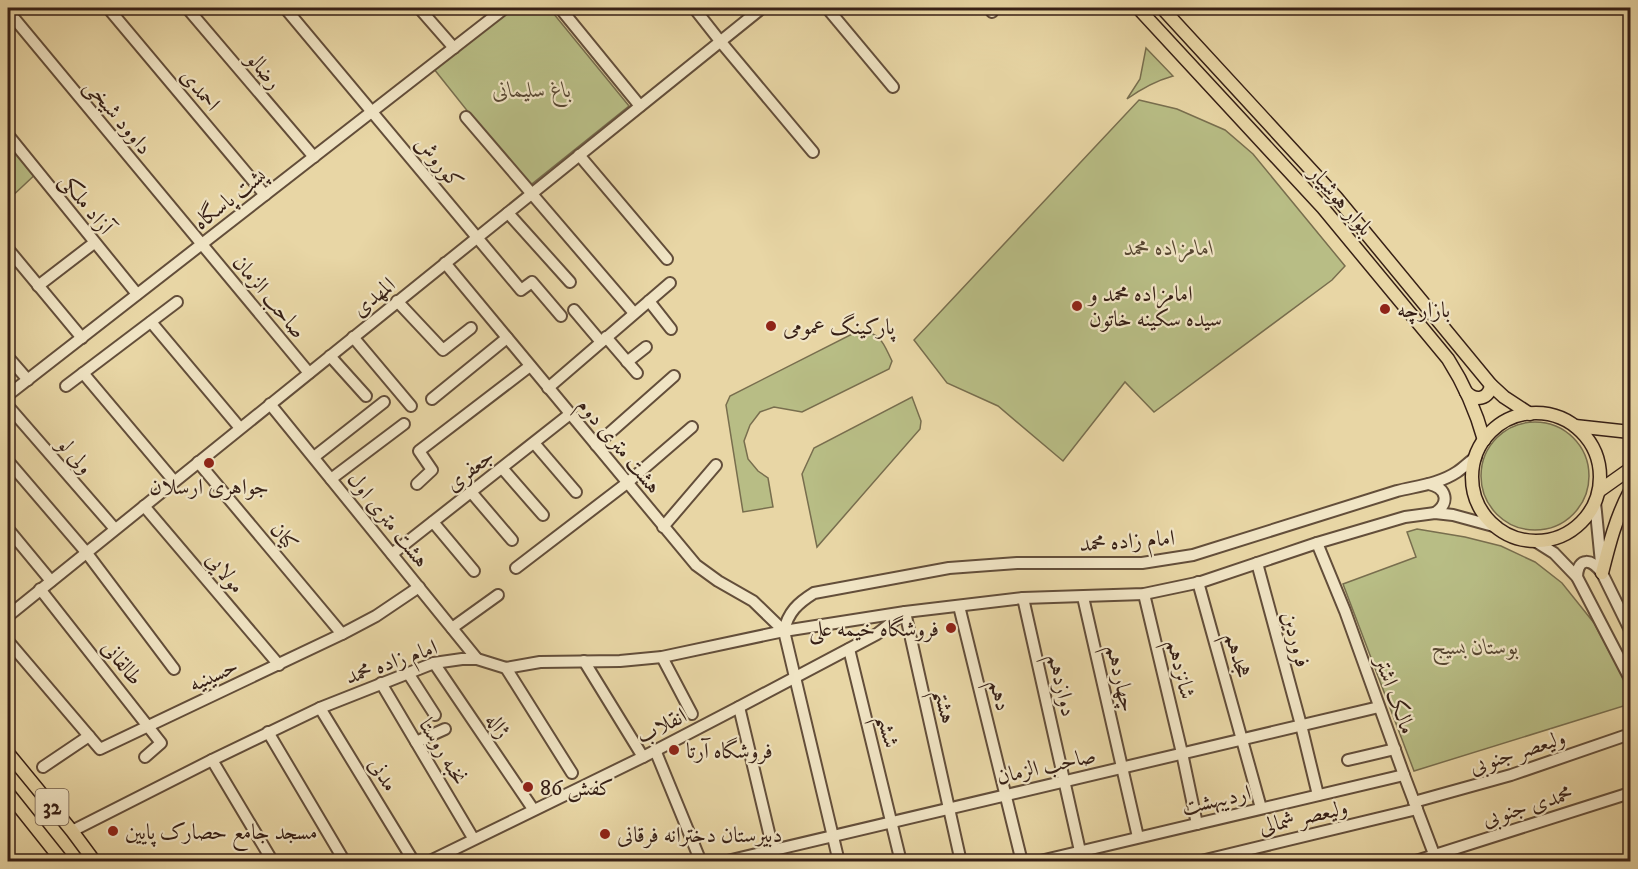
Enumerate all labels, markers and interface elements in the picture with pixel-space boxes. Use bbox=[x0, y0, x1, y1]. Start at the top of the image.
street label: رضالو bbox=[239, 45, 287, 95]
street label: احمدی bbox=[174, 63, 226, 117]
street label: داوود شیخی bbox=[77, 73, 157, 161]
park label: باغ سلیمانی bbox=[492, 77, 572, 108]
street label: کوروش bbox=[409, 131, 469, 195]
street label: بلوار هوشیار bbox=[1302, 159, 1379, 242]
street label: پشت پاسگاه bbox=[187, 161, 274, 238]
street label: آزاد ملکی bbox=[52, 167, 121, 242]
park label: امامزاده محمد bbox=[1124, 235, 1214, 263]
street label: صاحب الزمان bbox=[226, 250, 312, 344]
street label: المهدی bbox=[347, 271, 401, 323]
place label: امامزاده محمد و سیده سکینه خاتون bbox=[1087, 281, 1222, 333]
place label: بازارچه bbox=[1397, 297, 1450, 325]
marker: امامزاده محمد و سیده سکینه خاتون bbox=[1070, 299, 1084, 313]
marker: بازارچه bbox=[1378, 302, 1392, 316]
place label: پارکینگ عمومی bbox=[783, 313, 897, 343]
marker: پارکینگ عمومی bbox=[764, 319, 778, 333]
street label: هشت متری دوم bbox=[567, 392, 667, 503]
street label: ولی لو bbox=[50, 430, 98, 480]
street label: جعفری bbox=[440, 443, 500, 498]
marker: جواهری ارسلان bbox=[202, 456, 216, 470]
street label: هشت متری اول bbox=[341, 467, 435, 573]
place label: جواهری ارسلان bbox=[149, 474, 269, 501]
street label: کیان bbox=[264, 517, 304, 557]
street label: امام زاده محمد bbox=[1078, 525, 1176, 563]
street label: مولایی bbox=[199, 547, 250, 600]
street label: فروردین bbox=[1275, 608, 1316, 670]
place label: فروشگاه خیمه علی bbox=[809, 615, 939, 645]
marker: فروشگاه خیمه علی bbox=[944, 621, 958, 635]
street label: هجدهم bbox=[1212, 630, 1257, 683]
street label: امام زاده محمد bbox=[342, 634, 443, 695]
park label: بوستان بسیج bbox=[1431, 634, 1519, 666]
street label: طالقانی bbox=[95, 635, 148, 691]
street label: شانزدهم bbox=[1154, 637, 1201, 704]
street label: چهاردهم bbox=[1094, 642, 1141, 716]
street label: دوازدهم bbox=[1035, 651, 1082, 721]
street label: مالک اشتر bbox=[1367, 651, 1421, 738]
street label: حسینیه bbox=[185, 652, 243, 698]
street label: دهم bbox=[977, 677, 1016, 715]
street label: هشتم bbox=[921, 686, 962, 728]
street label: انقلاب bbox=[632, 702, 691, 750]
street label: ژاله bbox=[479, 708, 516, 744]
street label: ششم bbox=[864, 712, 905, 752]
street label: نخبه روستا bbox=[412, 714, 473, 790]
street label: ولیعصر جنوبی bbox=[1466, 724, 1570, 783]
place label: فروشگاه آرتا bbox=[686, 737, 773, 765]
street label: صاحب الزمان bbox=[994, 742, 1099, 791]
marker: فروشگاه آرتا bbox=[667, 743, 681, 757]
street label: مدنی bbox=[362, 753, 403, 797]
place label: کفش 86 bbox=[540, 775, 614, 803]
street label: اردیبهشت bbox=[1179, 779, 1254, 822]
marker: کفش 86 bbox=[521, 780, 535, 794]
street label: محمدی جنوبی bbox=[1479, 780, 1577, 835]
road number: 32 bbox=[36, 789, 68, 825]
street label: ولیعصر شمالی bbox=[1256, 794, 1350, 841]
place label: مسجد جامع حصارک پایین bbox=[125, 819, 318, 851]
place label: دبیرستان دخترانه فرقانی bbox=[617, 822, 782, 849]
marker: مسجد جامع حصارک پایین bbox=[106, 824, 120, 838]
marker: دبیرستان دخترانه فرقانی bbox=[598, 827, 612, 841]

